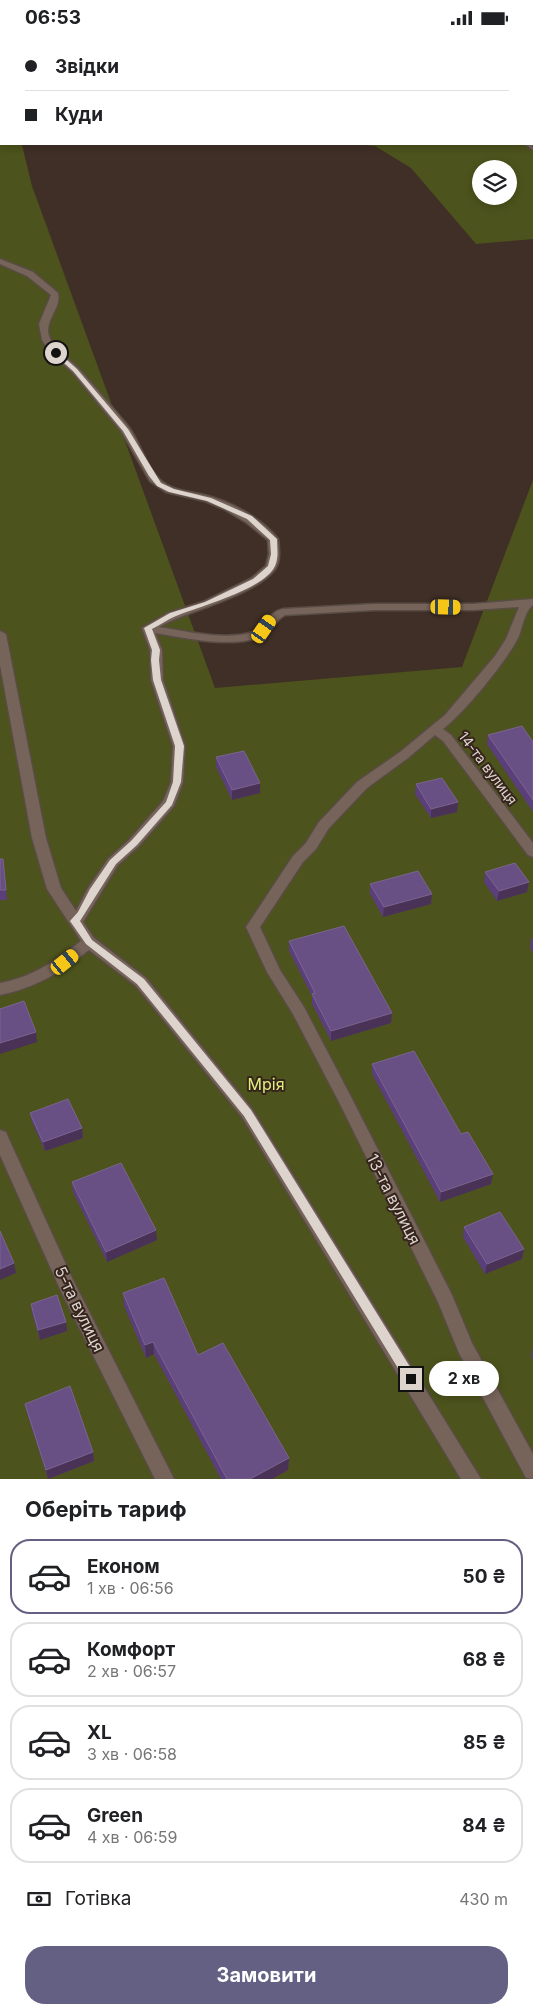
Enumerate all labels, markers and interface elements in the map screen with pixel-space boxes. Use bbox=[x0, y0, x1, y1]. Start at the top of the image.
text: 06:53 bbox=[25, 6, 81, 29]
text: Звідки bbox=[55, 55, 119, 78]
text: Куди bbox=[55, 103, 103, 126]
map controls bbox=[472, 160, 517, 205]
button: layers bbox=[472, 160, 517, 205]
route start bbox=[45, 342, 67, 364]
car bbox=[430, 599, 461, 615]
car bbox=[249, 612, 278, 646]
street label: 14-та вулиця bbox=[455, 728, 521, 808]
car bbox=[48, 947, 81, 977]
park label: Мрія bbox=[248, 1074, 285, 1094]
street label: 13-та вулиця bbox=[363, 1150, 425, 1248]
street label: 5-та вулиця bbox=[51, 1263, 109, 1355]
callout: 2 хв bbox=[428, 1361, 498, 1397]
route end bbox=[400, 1368, 422, 1390]
text: 2 хв bbox=[448, 1368, 480, 1388]
text: Оберіть тариф bbox=[25, 1496, 186, 1522]
icon: car bbox=[27, 1554, 72, 1599]
text: Економ bbox=[87, 1555, 160, 1578]
text: 50 ₴ bbox=[463, 1565, 506, 1588]
text: 1 хв · 06:56 bbox=[87, 1578, 174, 1598]
icon: car bbox=[27, 1637, 72, 1682]
text: Комфорт bbox=[87, 1638, 175, 1661]
text: 68 ₴ bbox=[463, 1648, 506, 1671]
text: 2 хв · 06:57 bbox=[87, 1661, 176, 1681]
icon: car bbox=[27, 1720, 72, 1765]
text: XL bbox=[87, 1721, 112, 1744]
text: 85 ₴ bbox=[463, 1731, 506, 1754]
text: 3 хв · 06:58 bbox=[87, 1744, 177, 1764]
icon: car bbox=[27, 1803, 72, 1848]
text: Green bbox=[87, 1804, 143, 1827]
text: 84 ₴ bbox=[462, 1814, 506, 1837]
text: 4 хв · 06:59 bbox=[87, 1827, 178, 1847]
icon: cash bbox=[25, 1885, 53, 1913]
text: Готівка bbox=[65, 1887, 131, 1910]
text: 430 m bbox=[459, 1889, 508, 1909]
button: Замовити bbox=[25, 1946, 508, 2004]

